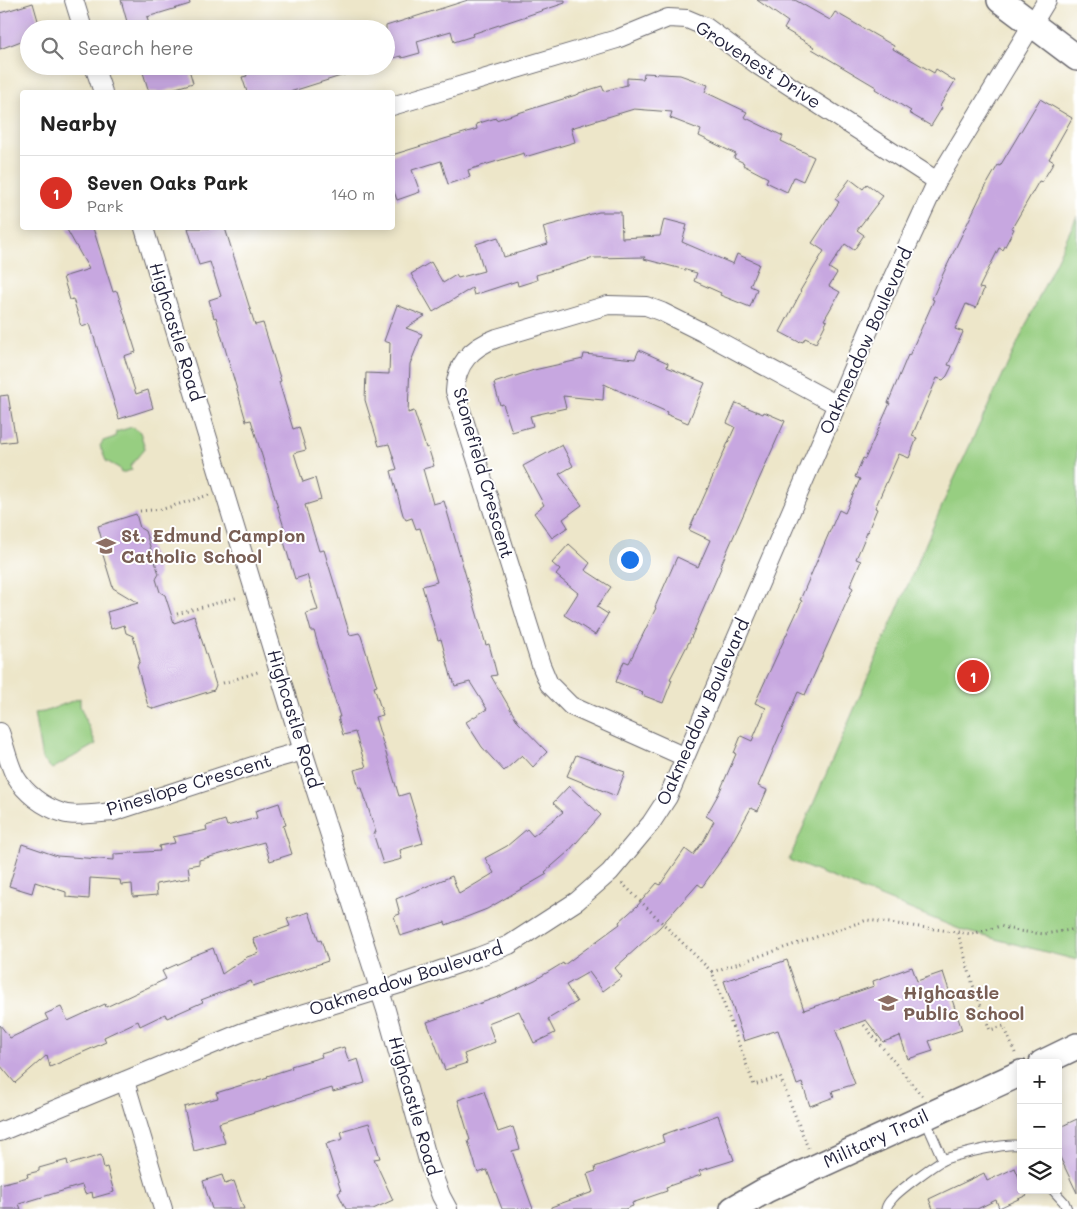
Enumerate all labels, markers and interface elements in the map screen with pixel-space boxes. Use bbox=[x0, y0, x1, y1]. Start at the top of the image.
street label: Grovenest Drive bbox=[691, 15, 826, 114]
search box bbox=[20, 20, 395, 75]
icon: search bbox=[38, 34, 66, 62]
text: Search here bbox=[78, 35, 194, 60]
text: Nearby bbox=[40, 109, 117, 136]
text: Seven Oaks Park bbox=[87, 170, 248, 195]
text: 1 bbox=[52, 183, 60, 204]
text: 140 m bbox=[331, 183, 375, 204]
text: Park bbox=[87, 195, 123, 216]
street label: Oakmeadow Boulevard bbox=[813, 243, 917, 438]
street label: Highcastle Road bbox=[144, 260, 209, 404]
street label: Stonefield Crescent bbox=[448, 385, 520, 561]
place label: St. Edmund Campion Catholic School bbox=[121, 523, 305, 568]
school or university icon: St. Edmund Campion Catholic School bbox=[95, 535, 117, 557]
your location bbox=[617, 547, 643, 573]
street label: Oakmeadow Boulevard bbox=[650, 614, 754, 809]
street label: Highcastle Road bbox=[262, 647, 327, 791]
pin: 1 bbox=[957, 657, 989, 695]
street label: Pineslope Crescent bbox=[103, 748, 274, 821]
street label: Oakmeadow Boulevard bbox=[306, 935, 506, 1021]
place label: Highcastle Public School bbox=[903, 980, 1024, 1025]
school or university icon: Highcastle Public School bbox=[877, 992, 899, 1014]
street label: Highcastle Road bbox=[384, 1033, 446, 1178]
map controls bbox=[1017, 1059, 1062, 1194]
button: + bbox=[1017, 1059, 1062, 1104]
street label: Military Trail bbox=[819, 1103, 932, 1173]
button: − bbox=[1017, 1104, 1062, 1149]
button: layers bbox=[1017, 1149, 1062, 1194]

